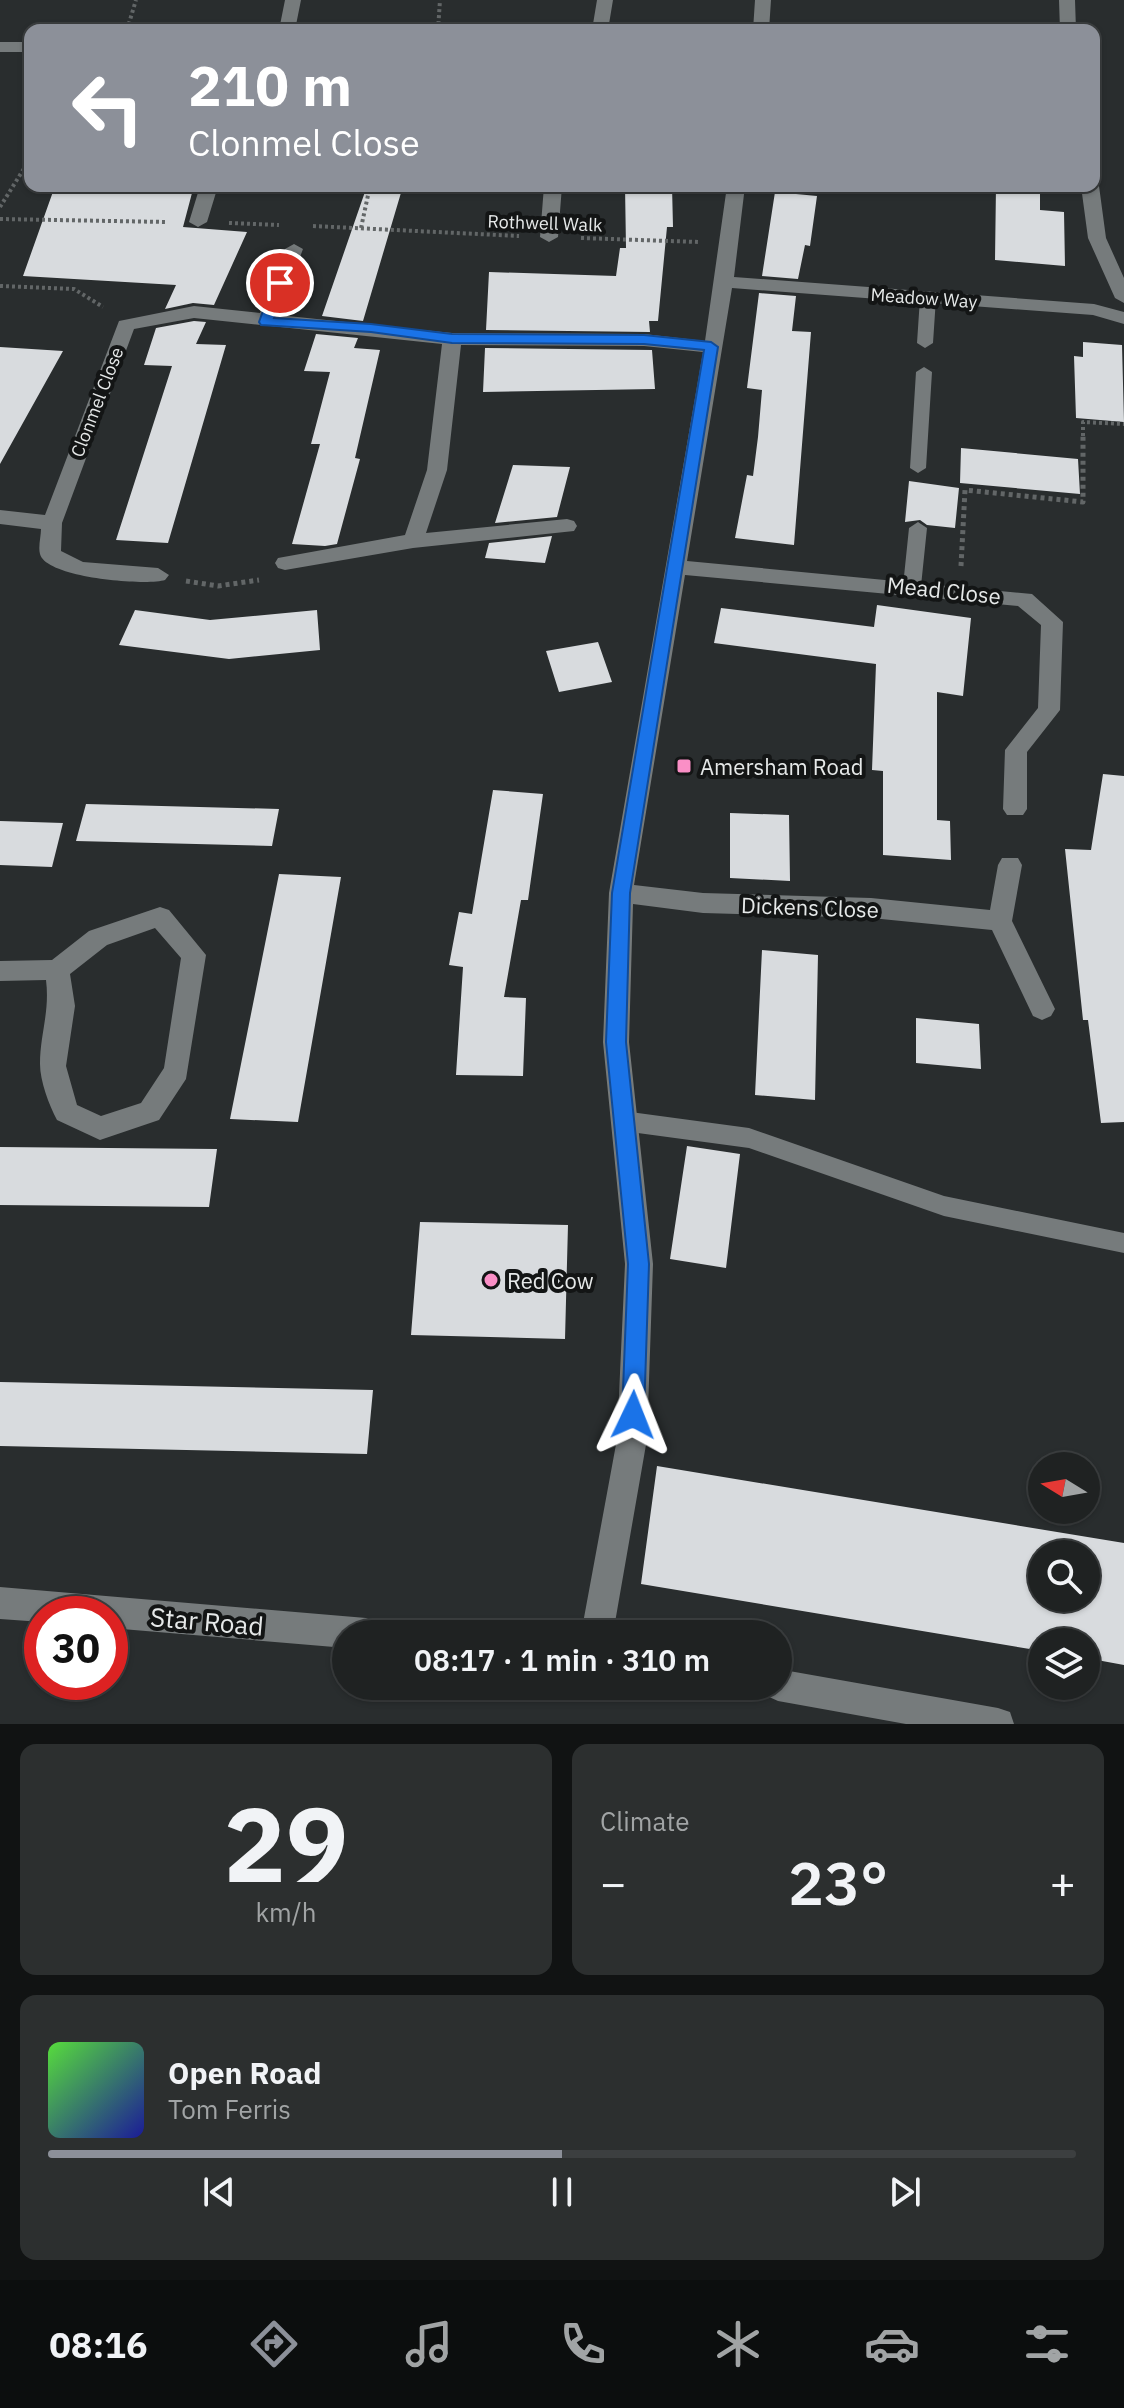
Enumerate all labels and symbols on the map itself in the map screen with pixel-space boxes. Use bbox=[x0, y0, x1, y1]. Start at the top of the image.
street label: Rothwell Walk bbox=[487, 209, 603, 237]
pin bbox=[246, 249, 314, 317]
street label: Meadow Way bbox=[870, 283, 978, 313]
street label: Clonmel Close bbox=[65, 344, 129, 460]
street label: Mead Close bbox=[886, 570, 1002, 610]
place label: Amersham Road bbox=[700, 752, 863, 781]
marker: Amersham Road bbox=[675, 757, 693, 775]
street label: Dickens Close bbox=[741, 890, 879, 924]
place label: Red Cow bbox=[507, 1266, 594, 1295]
marker: Red Cow bbox=[482, 1271, 500, 1289]
position arrow bbox=[591, 1373, 675, 1457]
north arrow bbox=[1028, 1452, 1100, 1524]
speed limit sign: 30 bbox=[24, 1596, 128, 1700]
street label: Star Road bbox=[149, 1599, 265, 1643]

